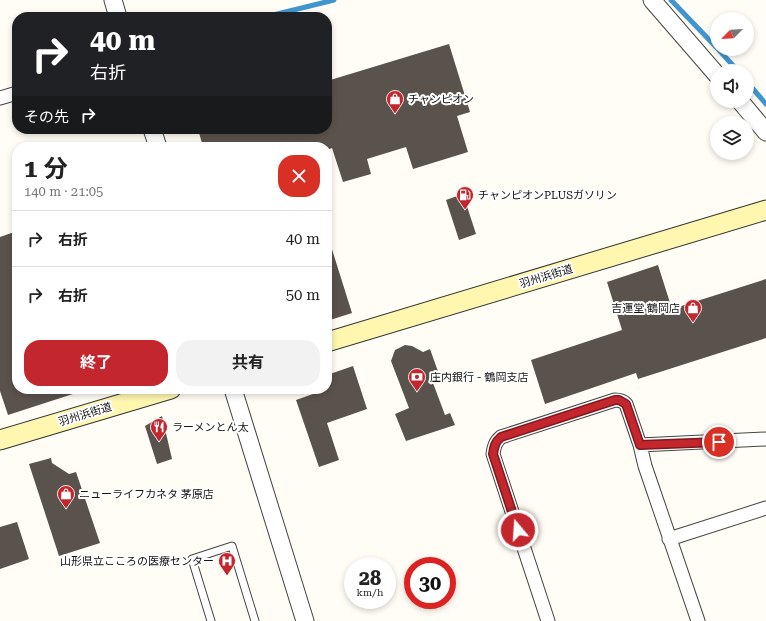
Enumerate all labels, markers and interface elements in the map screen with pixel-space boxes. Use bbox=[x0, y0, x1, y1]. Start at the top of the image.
north arrow bbox=[710, 12, 754, 56]
map controls bbox=[710, 12, 754, 160]
text: 40 m bbox=[90, 24, 155, 57]
icon: right bbox=[24, 28, 76, 80]
text: 右折 bbox=[90, 62, 126, 83]
button: sound bbox=[710, 64, 754, 108]
shop icon: チャンピオン bbox=[385, 89, 405, 114]
place label: チャンピオン bbox=[408, 93, 474, 106]
icon: right bbox=[77, 104, 99, 126]
text: その先 bbox=[24, 108, 69, 126]
button: layers bbox=[710, 116, 754, 160]
text: 1 分 bbox=[24, 155, 68, 183]
button: close bbox=[278, 155, 320, 197]
text: 140 m · 21:05 bbox=[24, 184, 103, 199]
fuel station icon: チャンピオンPLUSガソリン bbox=[455, 185, 475, 210]
place label: チャンピオンPLUSガソリン bbox=[478, 189, 617, 202]
icon: right bbox=[24, 228, 46, 250]
text: 40 m bbox=[286, 230, 320, 248]
text: 右折 bbox=[58, 231, 88, 249]
street label: 羽州浜街道 bbox=[518, 262, 574, 291]
icon: right bbox=[24, 284, 46, 306]
text: 50 m bbox=[286, 286, 320, 304]
text: 右折 bbox=[58, 287, 88, 305]
shop icon: 吉運堂 鶴岡店 bbox=[683, 298, 703, 323]
place label: 吉運堂 鶴岡店 bbox=[611, 302, 680, 315]
button: 終了 bbox=[24, 340, 168, 386]
button: 共有 bbox=[176, 340, 320, 386]
bank icon: 庄内銀行 - 鶴岡支店 bbox=[407, 367, 427, 392]
place label: 庄内銀行 - 鶴岡支店 bbox=[430, 371, 528, 384]
street label: 羽州浜街道 bbox=[57, 400, 113, 429]
restaurant icon: ラーメンとん太 bbox=[149, 417, 169, 442]
place label: ラーメンとん太 bbox=[172, 421, 249, 434]
pin bbox=[702, 425, 736, 459]
icon: arrive bbox=[708, 431, 730, 453]
shop icon: ニューライフカネタ 茅原店 bbox=[56, 484, 76, 509]
place label: ニューライフカネタ 茅原店 bbox=[79, 488, 214, 501]
position arrow bbox=[497, 509, 539, 551]
hospital icon: 山形県立こころの医療センター bbox=[217, 551, 237, 576]
place label: 山形県立こころの医療センター bbox=[60, 555, 214, 568]
speed limit sign: 30 bbox=[404, 557, 456, 609]
text: 28 bbox=[359, 566, 381, 590]
text: km/h bbox=[357, 587, 383, 598]

